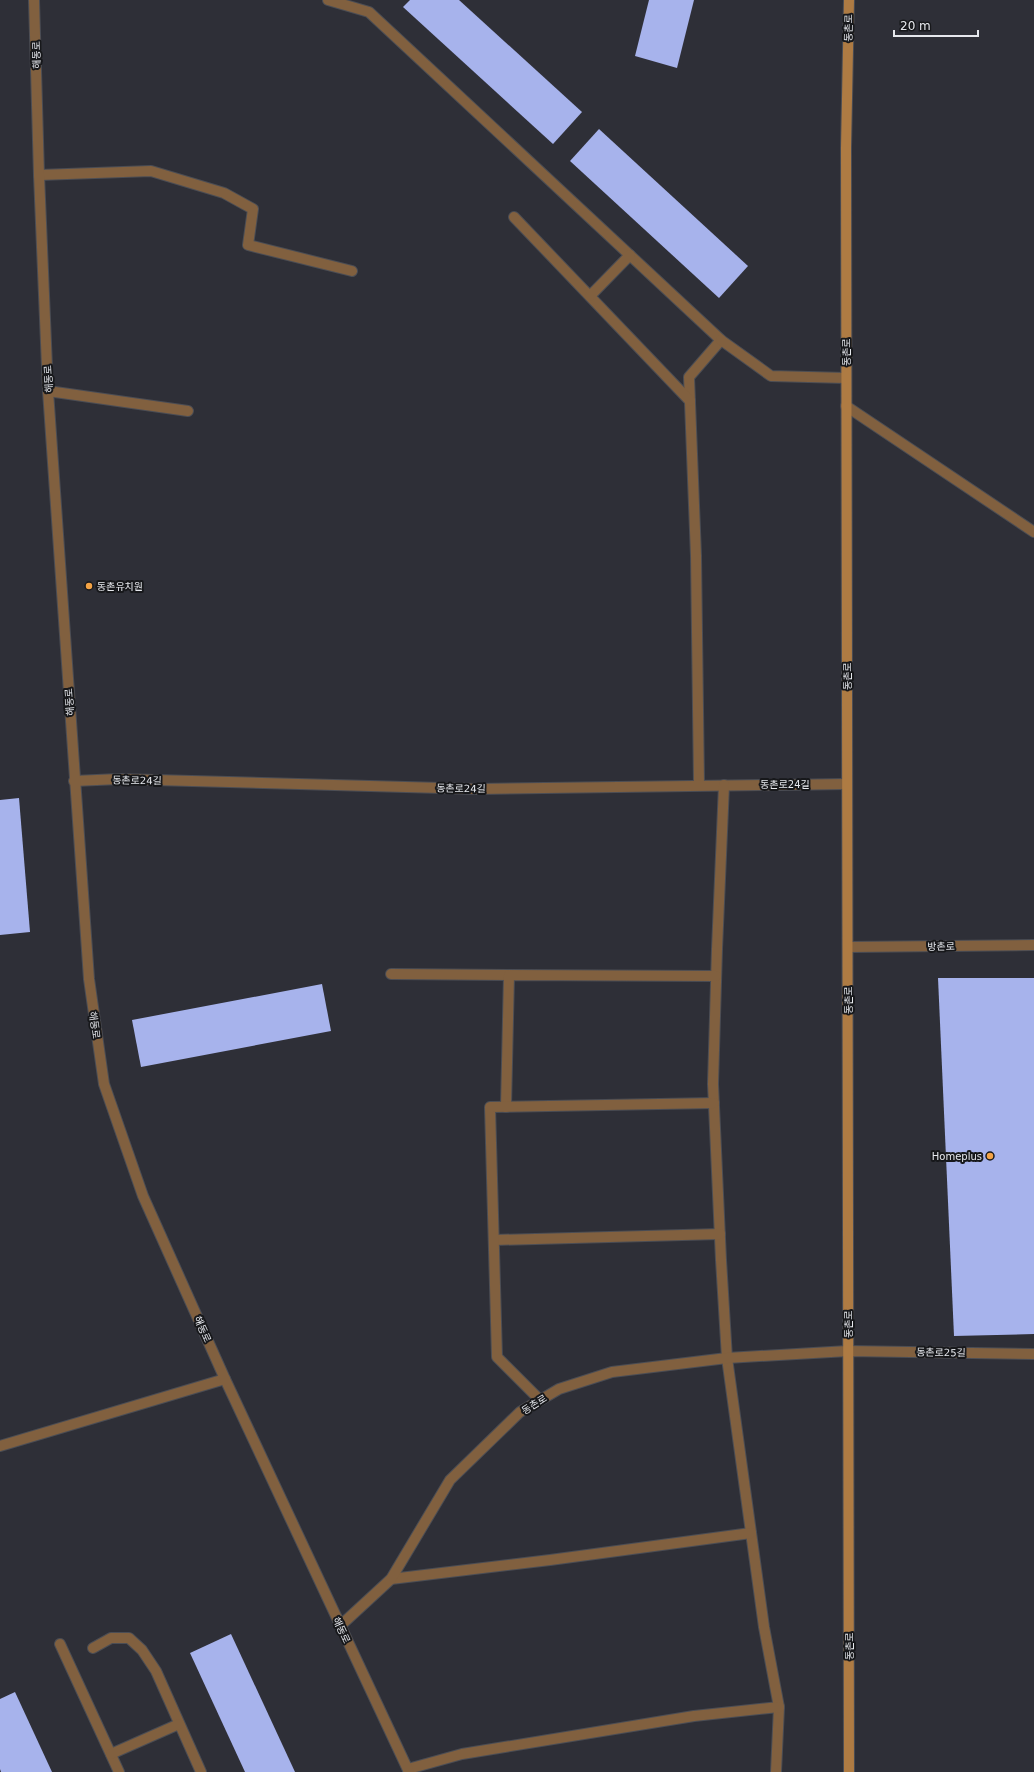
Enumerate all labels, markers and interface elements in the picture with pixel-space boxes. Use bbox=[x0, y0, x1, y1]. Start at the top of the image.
scale bar bbox=[894, 12, 978, 38]
street label: 동촌로 bbox=[843, 14, 854, 42]
text: 20 m bbox=[900, 19, 931, 33]
street label: 해동로 bbox=[31, 41, 42, 69]
street label: 동촌로 bbox=[841, 338, 852, 366]
street label: 해동로 bbox=[42, 365, 55, 393]
marker: 동촌유치원 bbox=[84, 581, 94, 591]
place label: 동촌유치원 bbox=[97, 581, 143, 592]
street label: 동촌로 bbox=[842, 662, 853, 690]
street label: 해동로 bbox=[63, 688, 76, 716]
street label: 동촌로24길 bbox=[112, 775, 162, 786]
street label: 동촌로24길 bbox=[760, 779, 810, 790]
street label: 동촌로24길 bbox=[436, 783, 486, 794]
street label: 방촌로 bbox=[927, 941, 955, 952]
street label: 동촌로 bbox=[843, 986, 854, 1014]
street label: 해동로 bbox=[87, 1011, 102, 1040]
place label: Homeplus bbox=[932, 1151, 982, 1162]
marker: Homeplus bbox=[985, 1151, 995, 1161]
street label: 동촌로 bbox=[843, 1310, 854, 1338]
street label: 해동로 bbox=[192, 1314, 213, 1344]
street label: 동촌로25길 bbox=[916, 1347, 966, 1358]
street label: 동촌로 bbox=[520, 1392, 549, 1416]
street label: 해동로 bbox=[331, 1615, 352, 1645]
street label: 동촌로 bbox=[844, 1632, 855, 1660]

